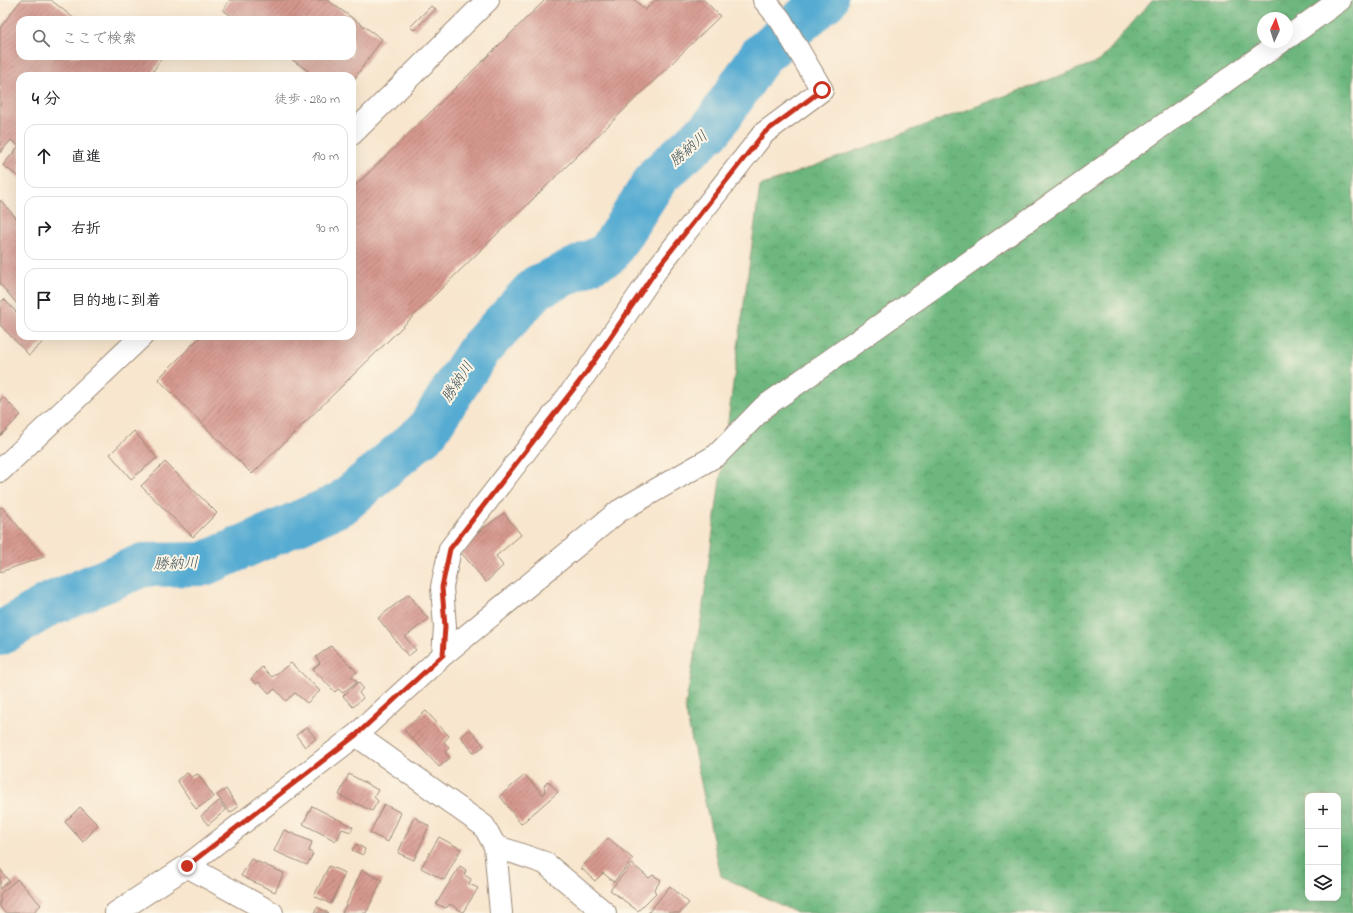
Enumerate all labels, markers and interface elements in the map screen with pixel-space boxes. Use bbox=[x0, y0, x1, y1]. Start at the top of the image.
north arrow bbox=[1257, 12, 1293, 48]
search box bbox=[16, 16, 356, 60]
icon: search bbox=[30, 27, 52, 49]
text: ここで検索 bbox=[62, 28, 137, 50]
route start bbox=[813, 81, 831, 99]
text: 4 分 bbox=[32, 87, 60, 112]
text: 徒歩 · 280 m bbox=[274, 90, 340, 109]
water label: 勝納川 bbox=[665, 126, 713, 172]
icon: ahead bbox=[33, 145, 55, 167]
text: 直進 bbox=[71, 146, 101, 168]
text: 190 m bbox=[312, 147, 339, 166]
icon: right bbox=[33, 217, 55, 239]
text: 右折 bbox=[71, 218, 101, 240]
text: 90 m bbox=[316, 219, 339, 238]
icon: arrive bbox=[33, 289, 55, 311]
text: 目的地に到着 bbox=[71, 290, 161, 312]
water label: 勝納川 bbox=[437, 357, 479, 407]
water label: 勝納川 bbox=[153, 553, 199, 575]
map controls bbox=[1305, 793, 1341, 901]
button: + bbox=[1305, 793, 1341, 829]
button: − bbox=[1305, 829, 1341, 865]
route end bbox=[178, 857, 196, 875]
button: layers bbox=[1305, 865, 1341, 901]

